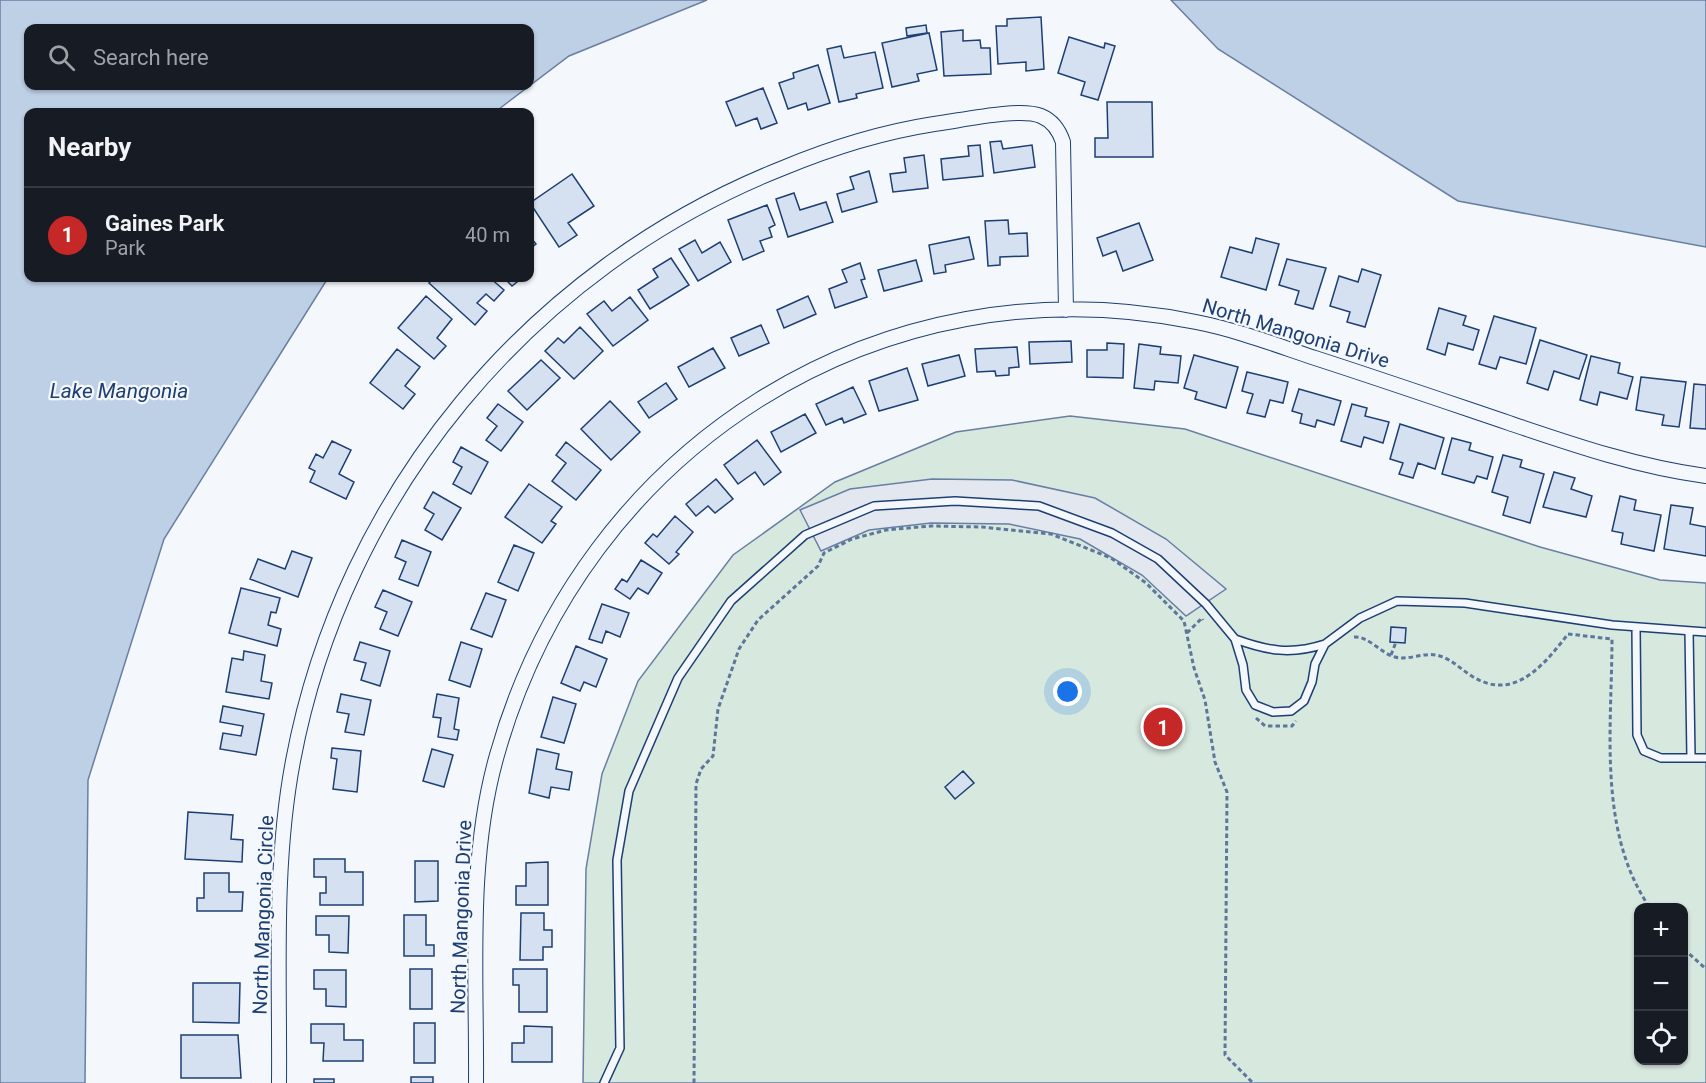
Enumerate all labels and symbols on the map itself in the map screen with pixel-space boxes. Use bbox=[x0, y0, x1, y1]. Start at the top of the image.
street label: North Mangonia Drive bbox=[1200, 293, 1392, 373]
water label: Lake Mangonia bbox=[50, 379, 188, 403]
your location bbox=[1053, 677, 1082, 706]
pin: 1 bbox=[1144, 704, 1182, 750]
street label: North Mangonia Circle bbox=[248, 815, 278, 1015]
street label: North Mangonia Drive bbox=[446, 820, 476, 1014]

